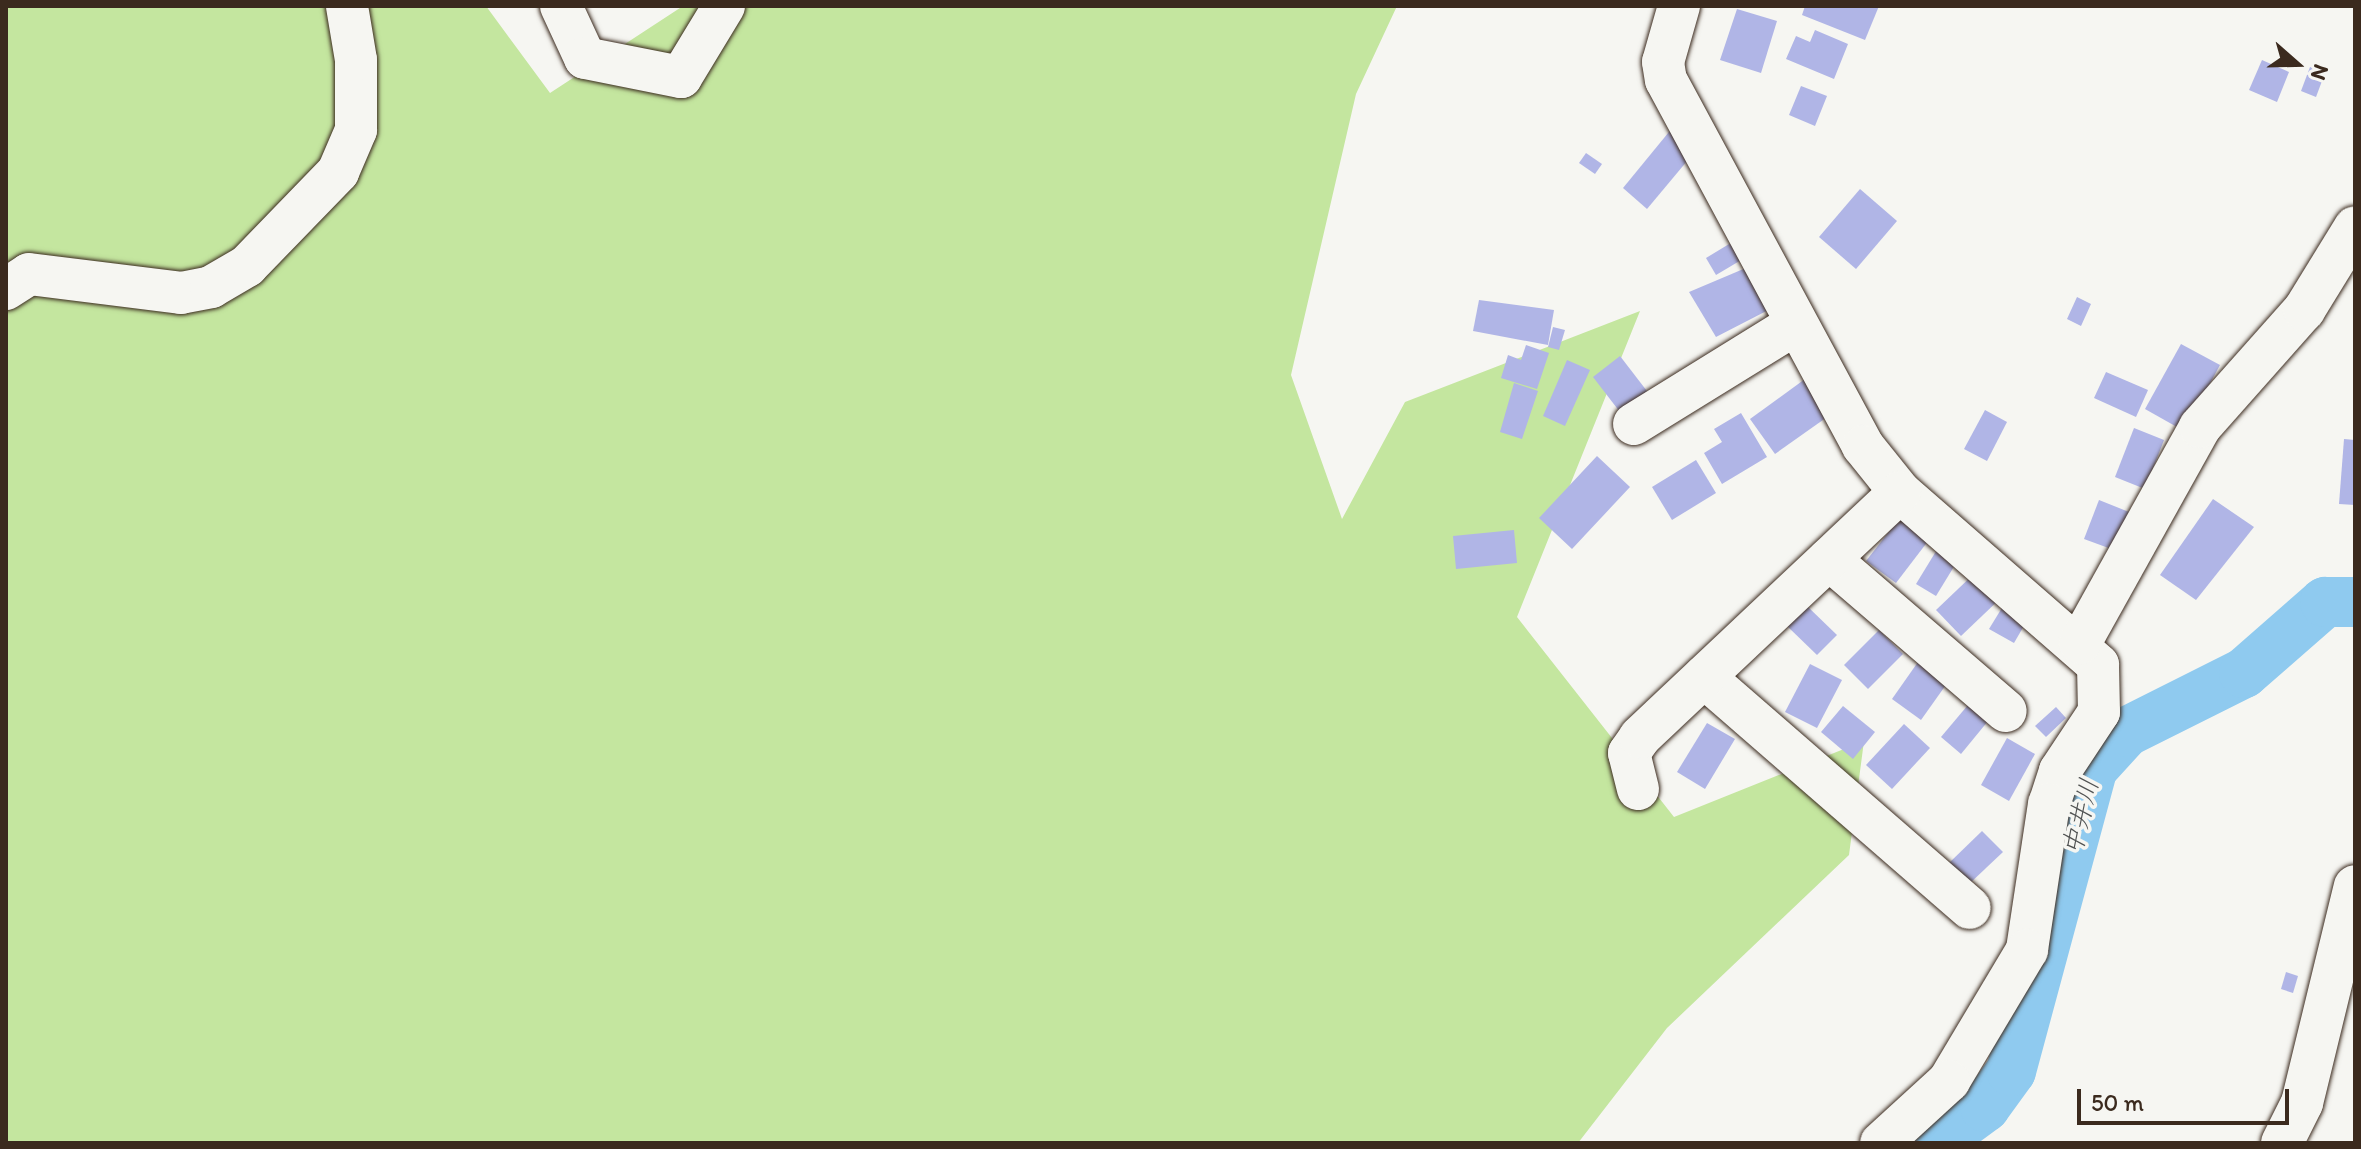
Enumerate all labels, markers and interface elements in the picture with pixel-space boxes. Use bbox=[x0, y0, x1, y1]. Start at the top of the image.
north arrow bbox=[2257, 24, 2337, 104]
text: N bbox=[2305, 61, 2335, 84]
water label: 中井川 bbox=[2056, 775, 2106, 859]
scale bar bbox=[2081, 1073, 2293, 1123]
text: 50 m bbox=[2091, 1088, 2144, 1117]

